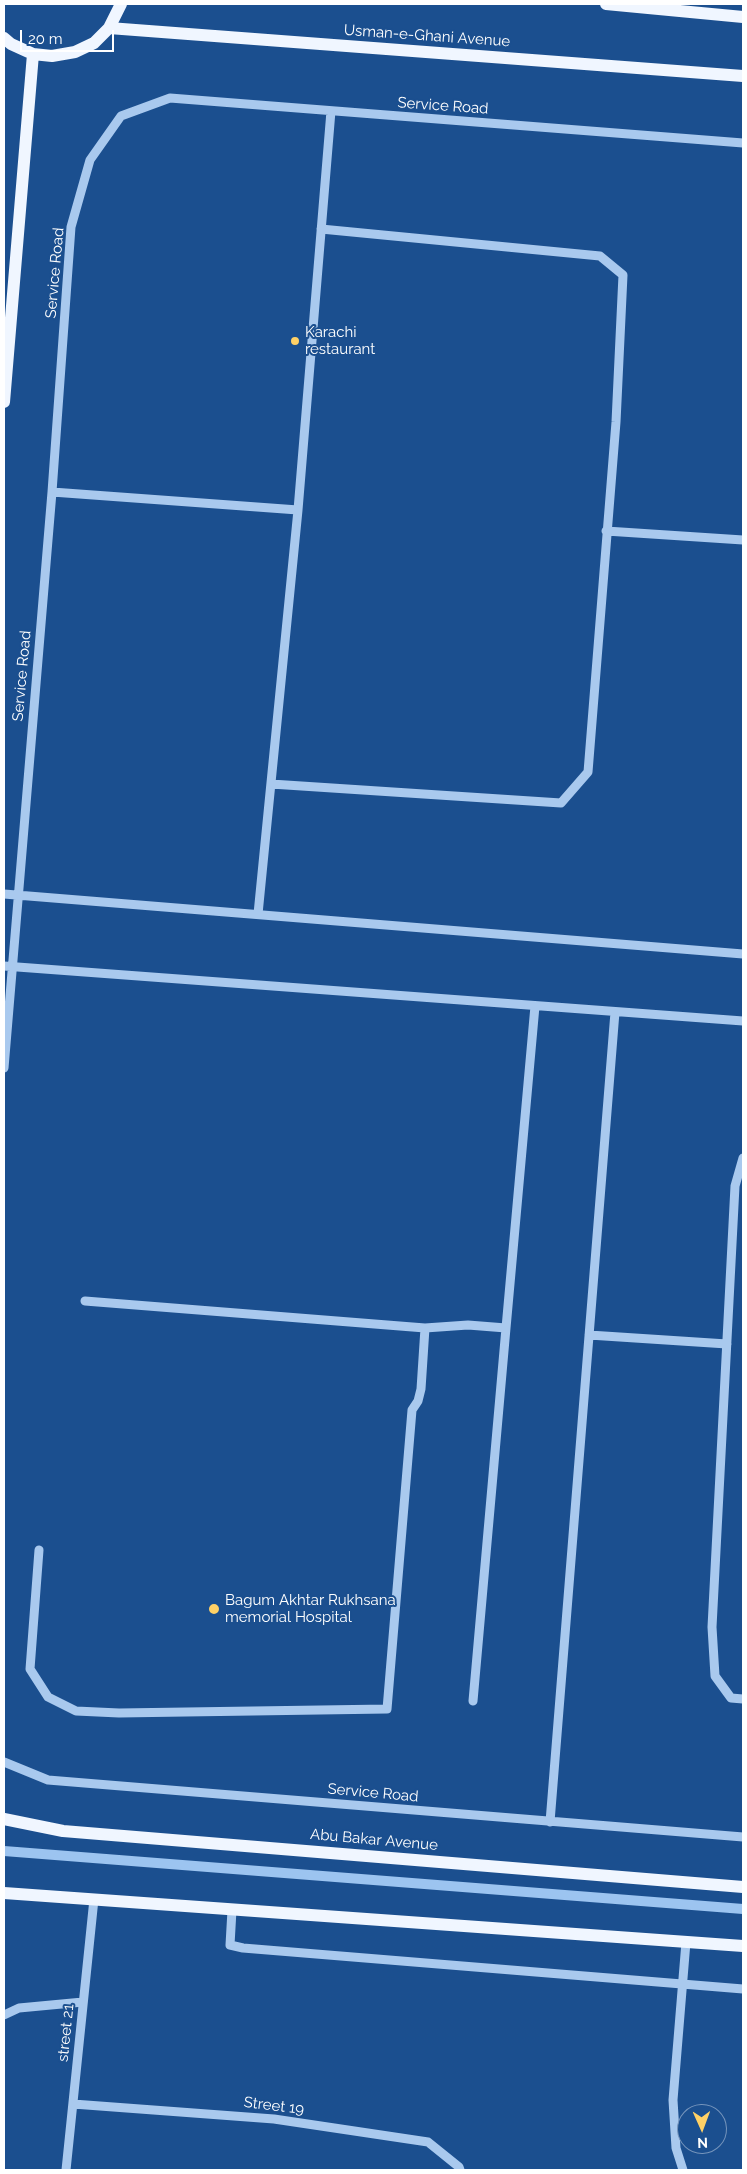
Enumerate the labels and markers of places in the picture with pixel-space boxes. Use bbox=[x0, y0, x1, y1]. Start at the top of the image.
place label: Karachi restaurant bbox=[305, 323, 375, 358]
marker: Karachi restaurant bbox=[289, 335, 301, 347]
place label: Bagum Akhtar Rukhsana memorial Hospital bbox=[225, 1591, 396, 1626]
marker: Bagum Akhtar Rukhsana memorial Hospital bbox=[207, 1602, 221, 1616]

